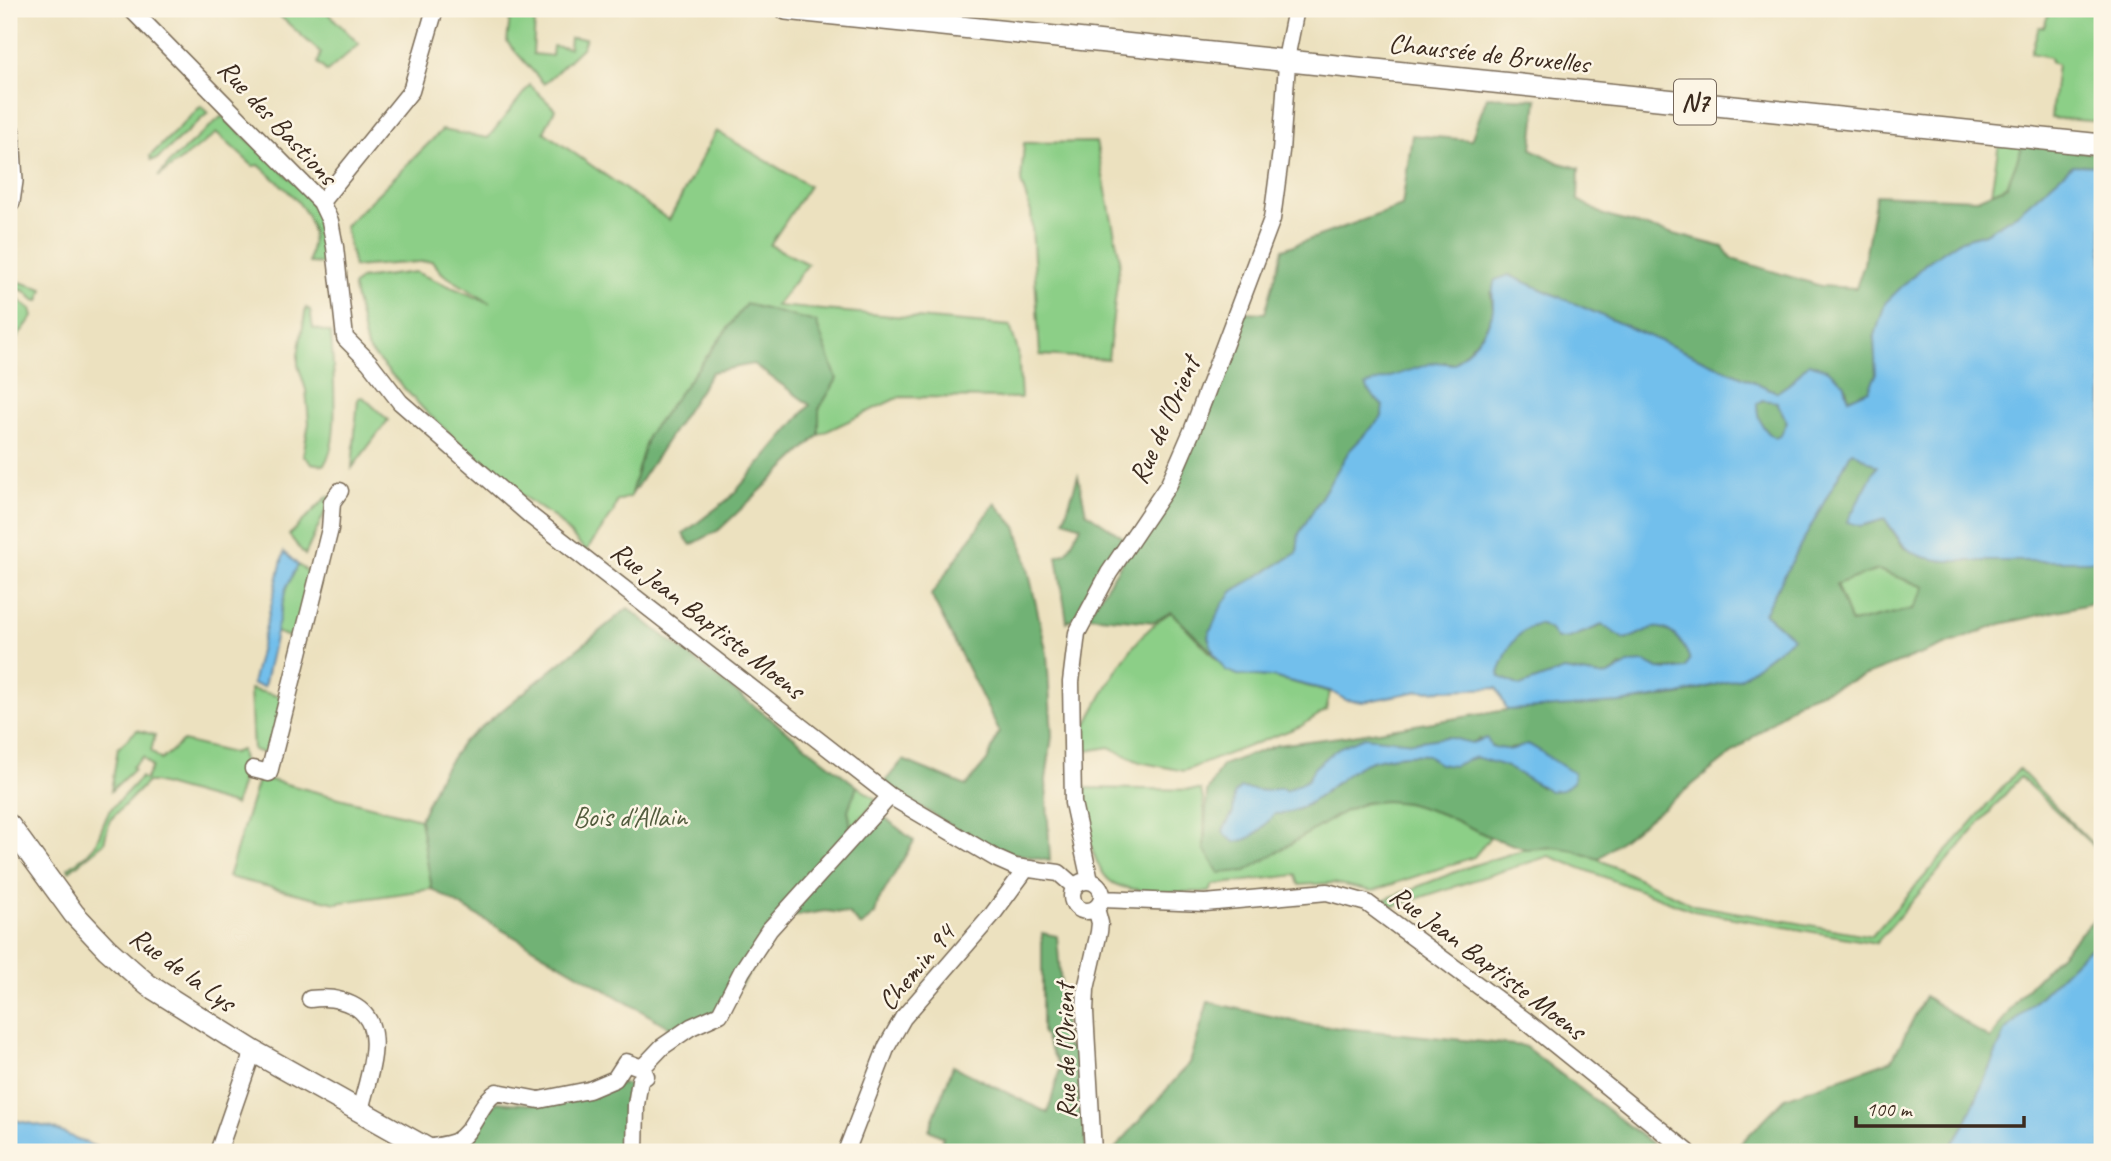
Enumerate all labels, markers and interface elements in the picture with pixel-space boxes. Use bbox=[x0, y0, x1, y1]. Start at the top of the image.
street label: Chaussée de Bruxelles bbox=[1387, 25, 1594, 81]
street label: Rue des Bastions bbox=[211, 52, 347, 194]
road number: N7 bbox=[1674, 80, 1716, 124]
street label: Rue de l'Orient bbox=[1120, 348, 1209, 489]
street label: Rue Jean Baptiste Moens bbox=[604, 533, 814, 708]
park label: Bois d'Allain bbox=[573, 799, 688, 834]
street label: Rue Jean Baptiste Moens bbox=[1383, 877, 1595, 1049]
street label: Chemin 94 bbox=[870, 915, 964, 1017]
street label: Rue de la Lys bbox=[123, 919, 245, 1020]
street label: Rue de l'Orient bbox=[1046, 979, 1084, 1119]
scale bar bbox=[1856, 1084, 2024, 1128]
text: 100 m bbox=[1866, 1096, 1913, 1122]

